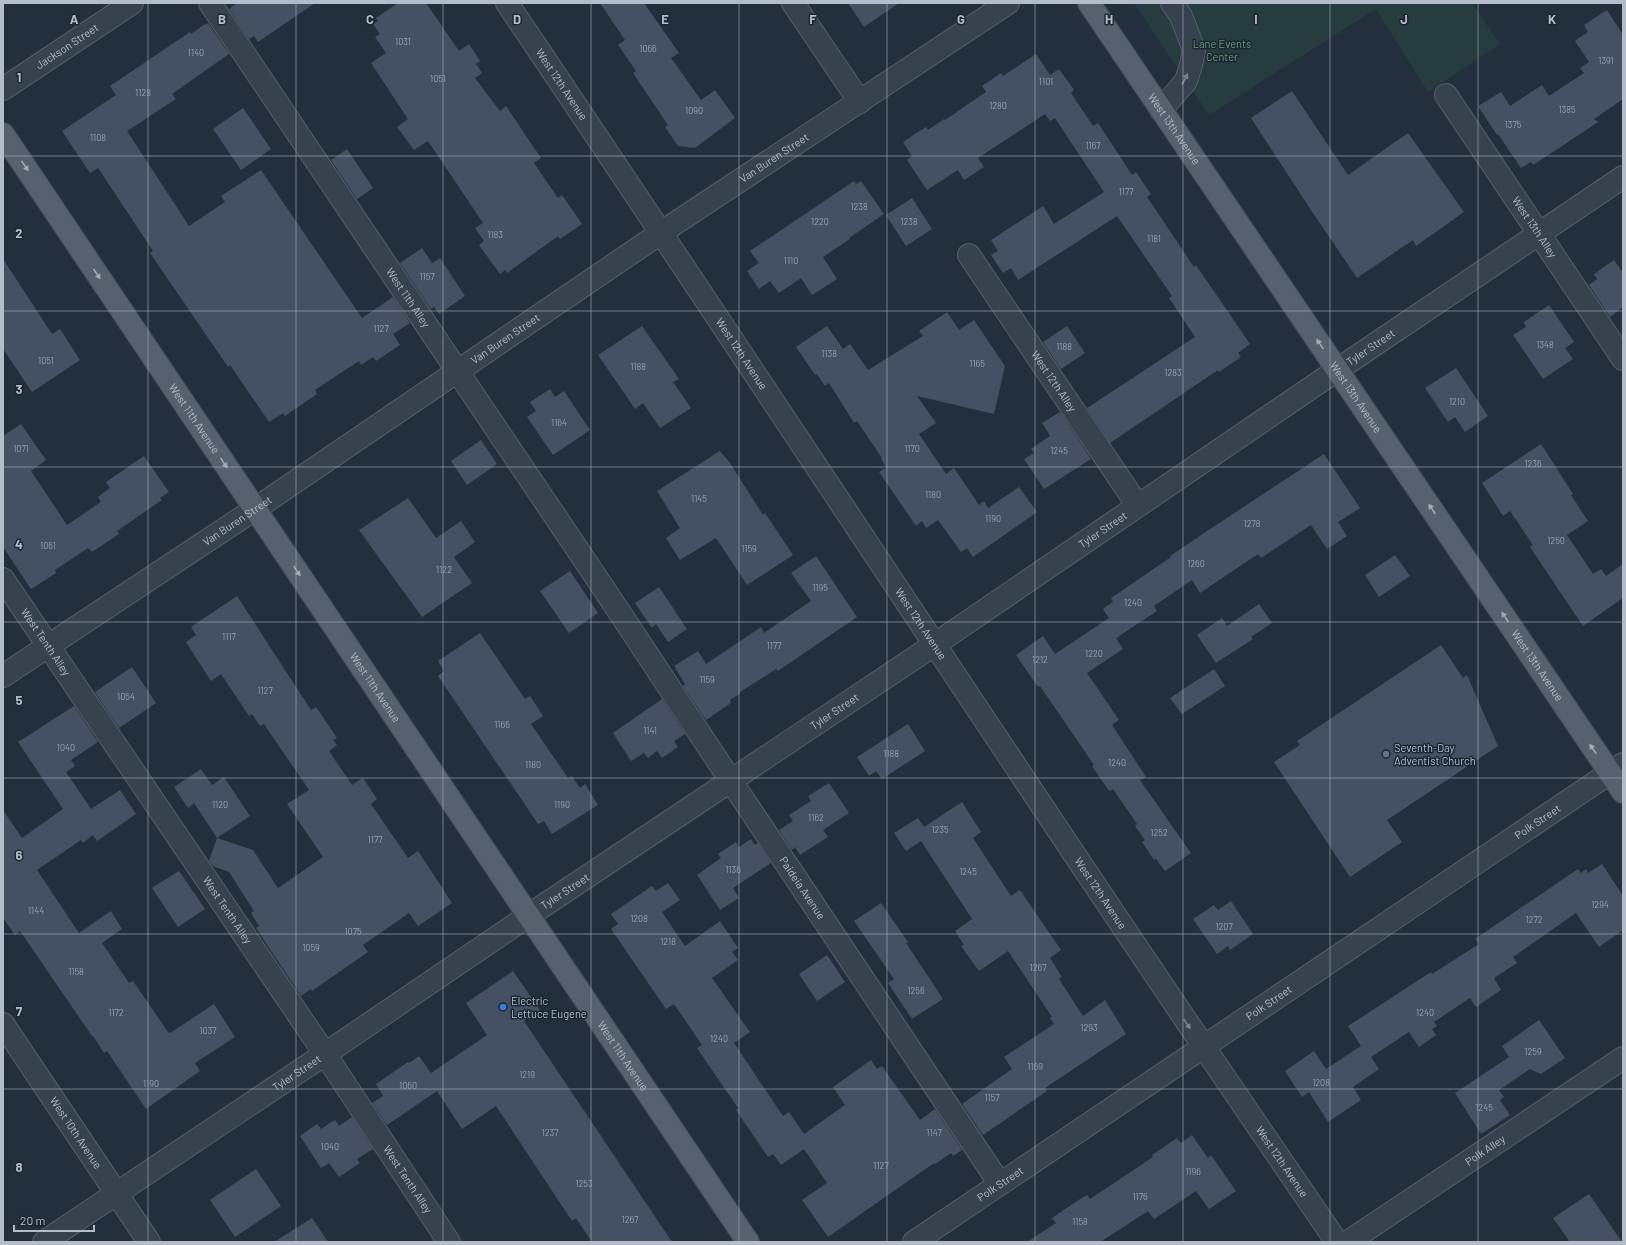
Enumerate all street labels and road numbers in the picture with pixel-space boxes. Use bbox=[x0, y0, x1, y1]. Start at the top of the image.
street label: Jackson Street bbox=[33, 20, 101, 71]
street label: West 12th Avenue bbox=[534, 46, 591, 122]
street label: West 13th Avenue bbox=[1146, 91, 1203, 167]
street label: Van Buren Street bbox=[737, 130, 811, 185]
street label: West 13th Alley bbox=[1510, 194, 1560, 260]
street label: West 11th Alley bbox=[384, 265, 433, 330]
street label: Van Buren Street bbox=[468, 310, 542, 366]
street label: West 12th Avenue bbox=[714, 315, 771, 392]
street label: Tyler Street bbox=[1344, 326, 1397, 368]
street label: West 12th Alley bbox=[1029, 348, 1079, 414]
street label: West 13th Avenue bbox=[1328, 359, 1385, 435]
street label: West 11th Avenue bbox=[167, 381, 223, 456]
street label: Van Buren Street bbox=[200, 493, 274, 548]
street label: Tyler Street bbox=[1076, 508, 1129, 550]
street label: West 12th Avenue bbox=[893, 585, 950, 662]
street label: West Tenth Alley bbox=[19, 606, 73, 678]
street label: West 13th Avenue bbox=[1509, 627, 1567, 703]
street label: West 11th Avenue bbox=[348, 650, 404, 725]
street label: Tyler Street bbox=[807, 690, 861, 732]
street label: Polk Street bbox=[1512, 801, 1563, 841]
street label: Paideia Avenue bbox=[777, 854, 828, 922]
street label: West 12th Avenue bbox=[1072, 855, 1130, 931]
street label: Tyler Street bbox=[538, 870, 591, 912]
street label: West Tenth Alley bbox=[200, 874, 255, 946]
street label: Polk Street bbox=[1243, 982, 1294, 1022]
street label: West 11th Avenue bbox=[595, 1018, 651, 1093]
street label: Tyler Street bbox=[270, 1052, 323, 1093]
street label: West 10th Avenue bbox=[48, 1094, 105, 1171]
street label: West 12th Avenue bbox=[1254, 1123, 1311, 1200]
street label: Polk Alley bbox=[1462, 1132, 1507, 1168]
street label: West Tenth Alley bbox=[381, 1143, 435, 1215]
street label: Polk Street bbox=[974, 1163, 1025, 1204]

